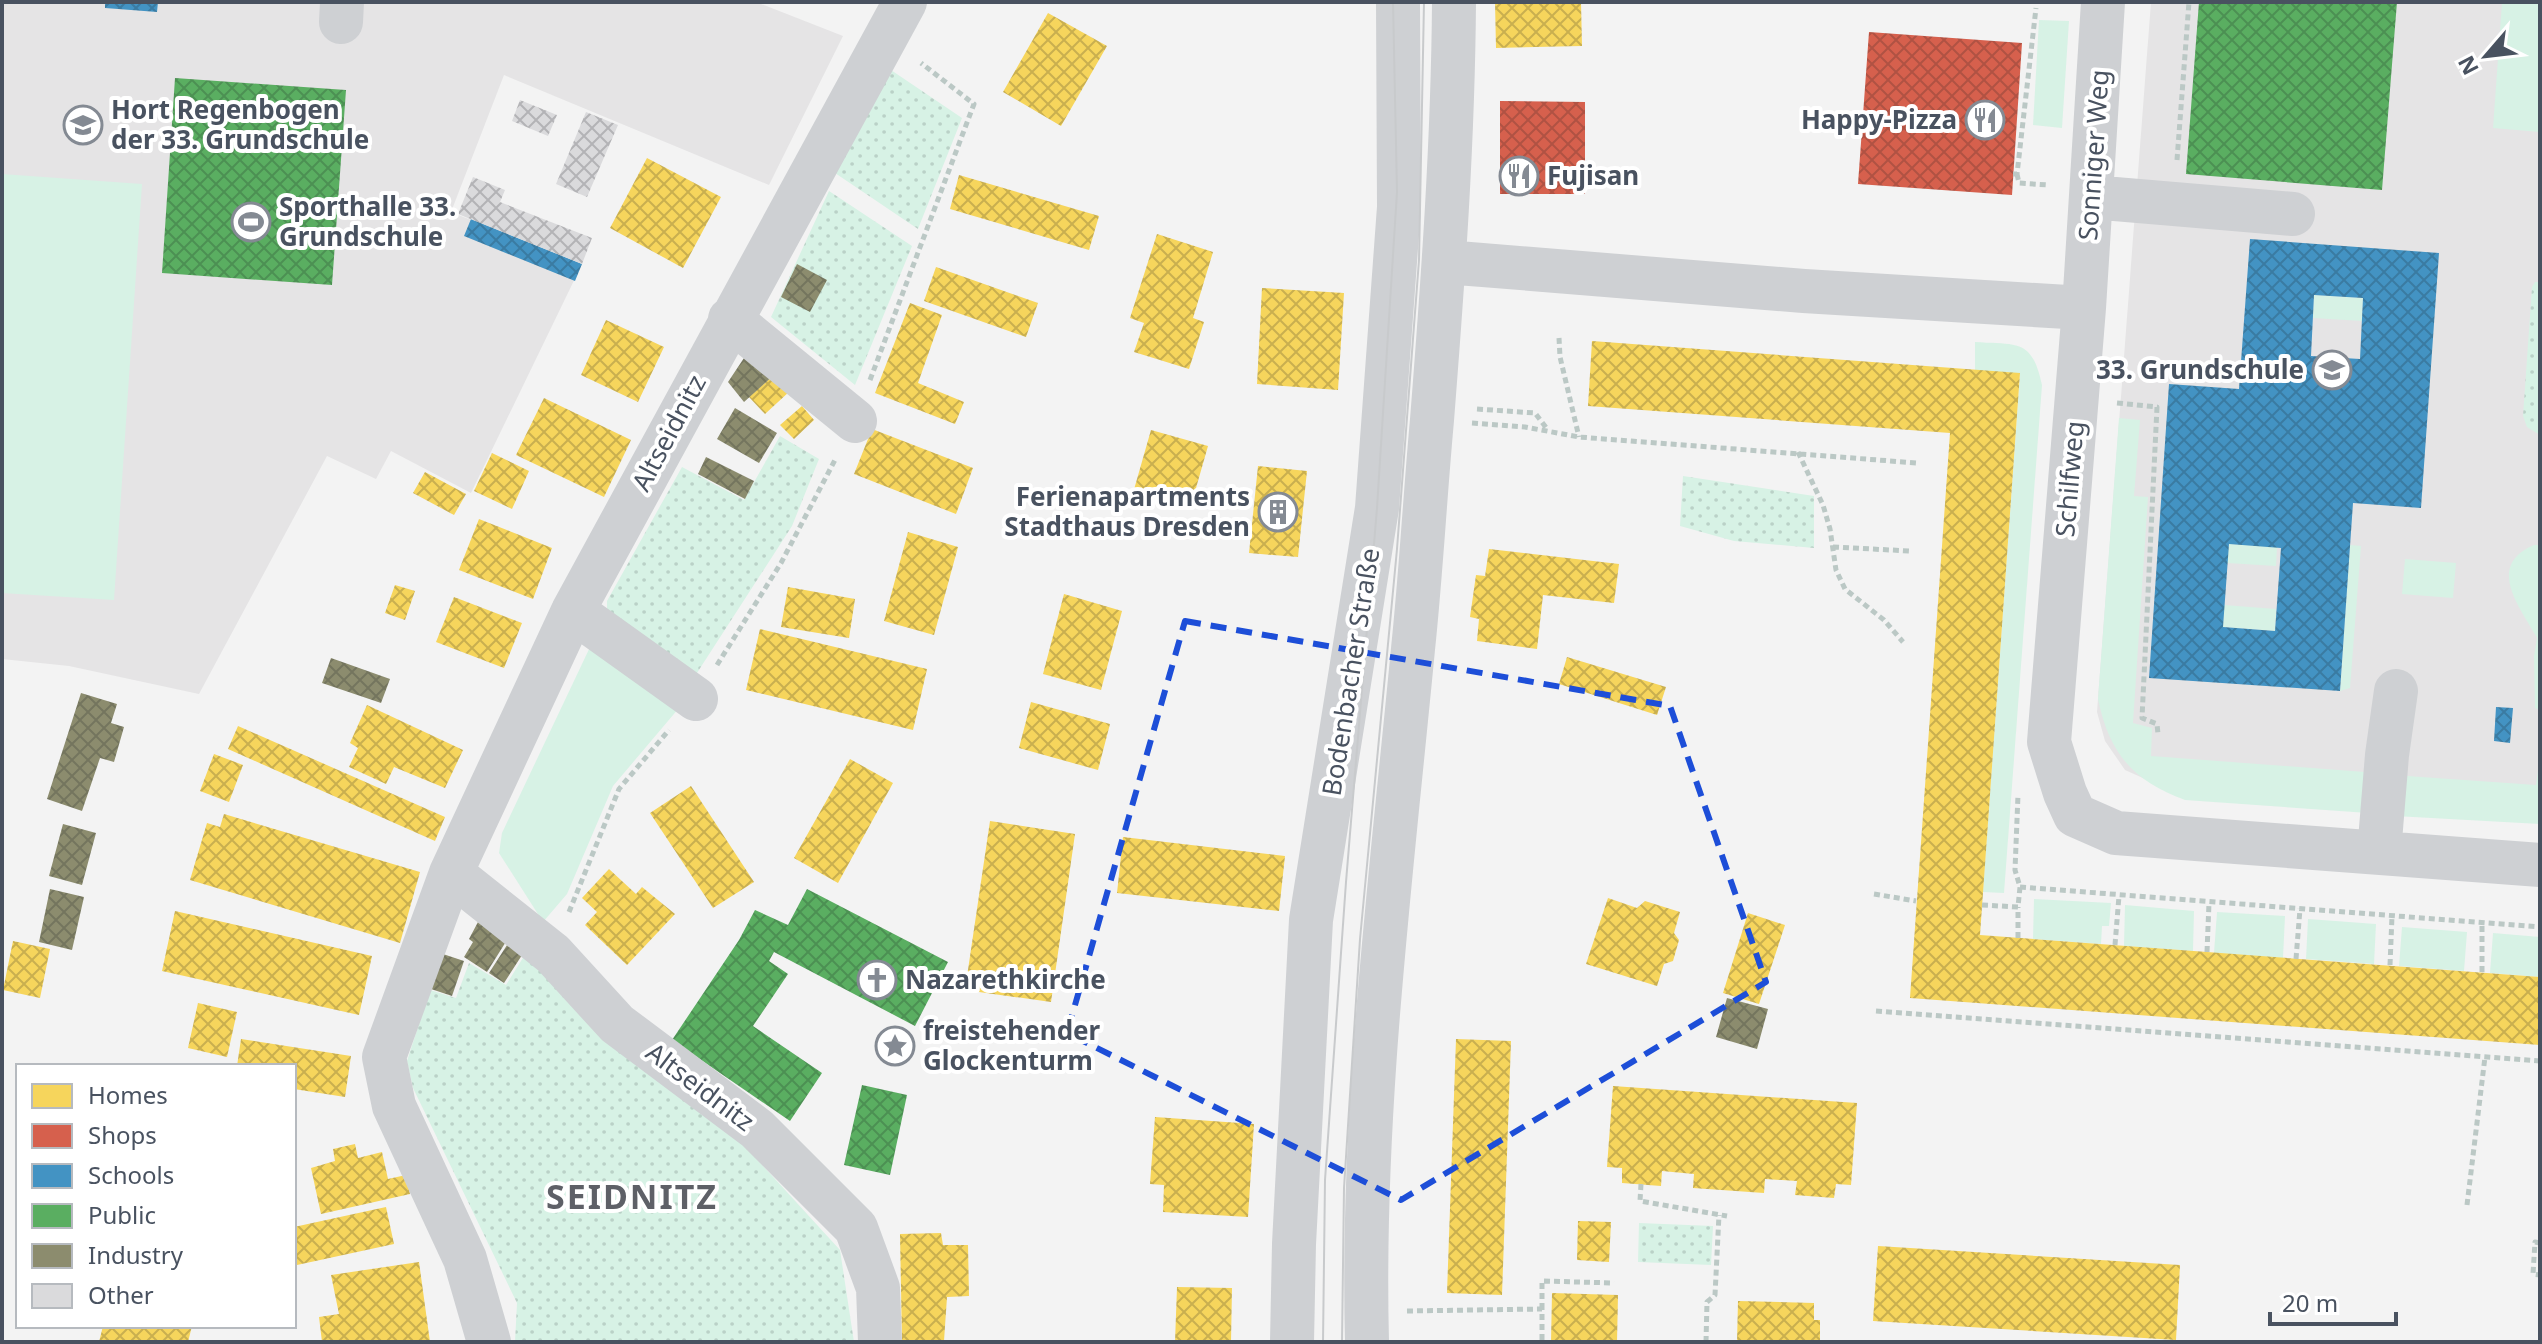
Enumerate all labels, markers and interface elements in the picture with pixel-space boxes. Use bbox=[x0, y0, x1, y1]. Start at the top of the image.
north arrow bbox=[2446, 16, 2526, 96]
text: N bbox=[2450, 51, 2485, 81]
street label: Sonniger Weg bbox=[2069, 68, 2117, 242]
place label: Hort Regenbogen der 33. Grundschule bbox=[111, 91, 369, 157]
restaurant icon: Happy-Pizza bbox=[1964, 99, 2006, 141]
place label: Happy-Pizza bbox=[1801, 101, 1957, 137]
school or university icon: Hort Regenbogen der 33. Grundschule bbox=[62, 104, 104, 146]
restaurant icon: Fujisan bbox=[1498, 155, 1540, 197]
place label: Fujisan bbox=[1547, 157, 1639, 193]
place label: Sporthalle 33. Grundschule bbox=[279, 188, 456, 254]
sports icon: Sporthalle 33. Grundschule bbox=[230, 201, 272, 243]
school or university icon: 33. Grundschule bbox=[2311, 349, 2353, 391]
place label: 33. Grundschule bbox=[2096, 351, 2304, 387]
street label: Altseidnitz bbox=[622, 368, 714, 497]
street label: Schilfweg bbox=[2046, 419, 2092, 538]
place label: Ferienapartments Stadthaus Dresden bbox=[1004, 478, 1250, 544]
building icon: Ferienapartments Stadthaus Dresden bbox=[1257, 491, 1299, 533]
street label: Bodenbacher Straße bbox=[1313, 545, 1387, 798]
church icon: Nazarethkirche bbox=[856, 959, 898, 1001]
place label: Nazarethkirche bbox=[905, 961, 1106, 997]
place label: freistehender Glockenturm bbox=[923, 1012, 1101, 1078]
place icon: freistehender Glockenturm bbox=[874, 1025, 916, 1067]
street label: Altseidnitz bbox=[639, 1034, 762, 1139]
legend bbox=[16, 1064, 296, 1328]
text: Homes bbox=[88, 1078, 168, 1111]
text: Shops bbox=[88, 1118, 157, 1151]
text: Schools bbox=[88, 1158, 174, 1191]
district label: SEIDNITZ bbox=[546, 1173, 718, 1219]
text: Public bbox=[88, 1198, 156, 1231]
text: Industry bbox=[88, 1238, 184, 1271]
scale bar bbox=[2270, 1276, 2396, 1326]
text: Other bbox=[88, 1278, 154, 1311]
text: 20 m bbox=[2282, 1286, 2338, 1319]

